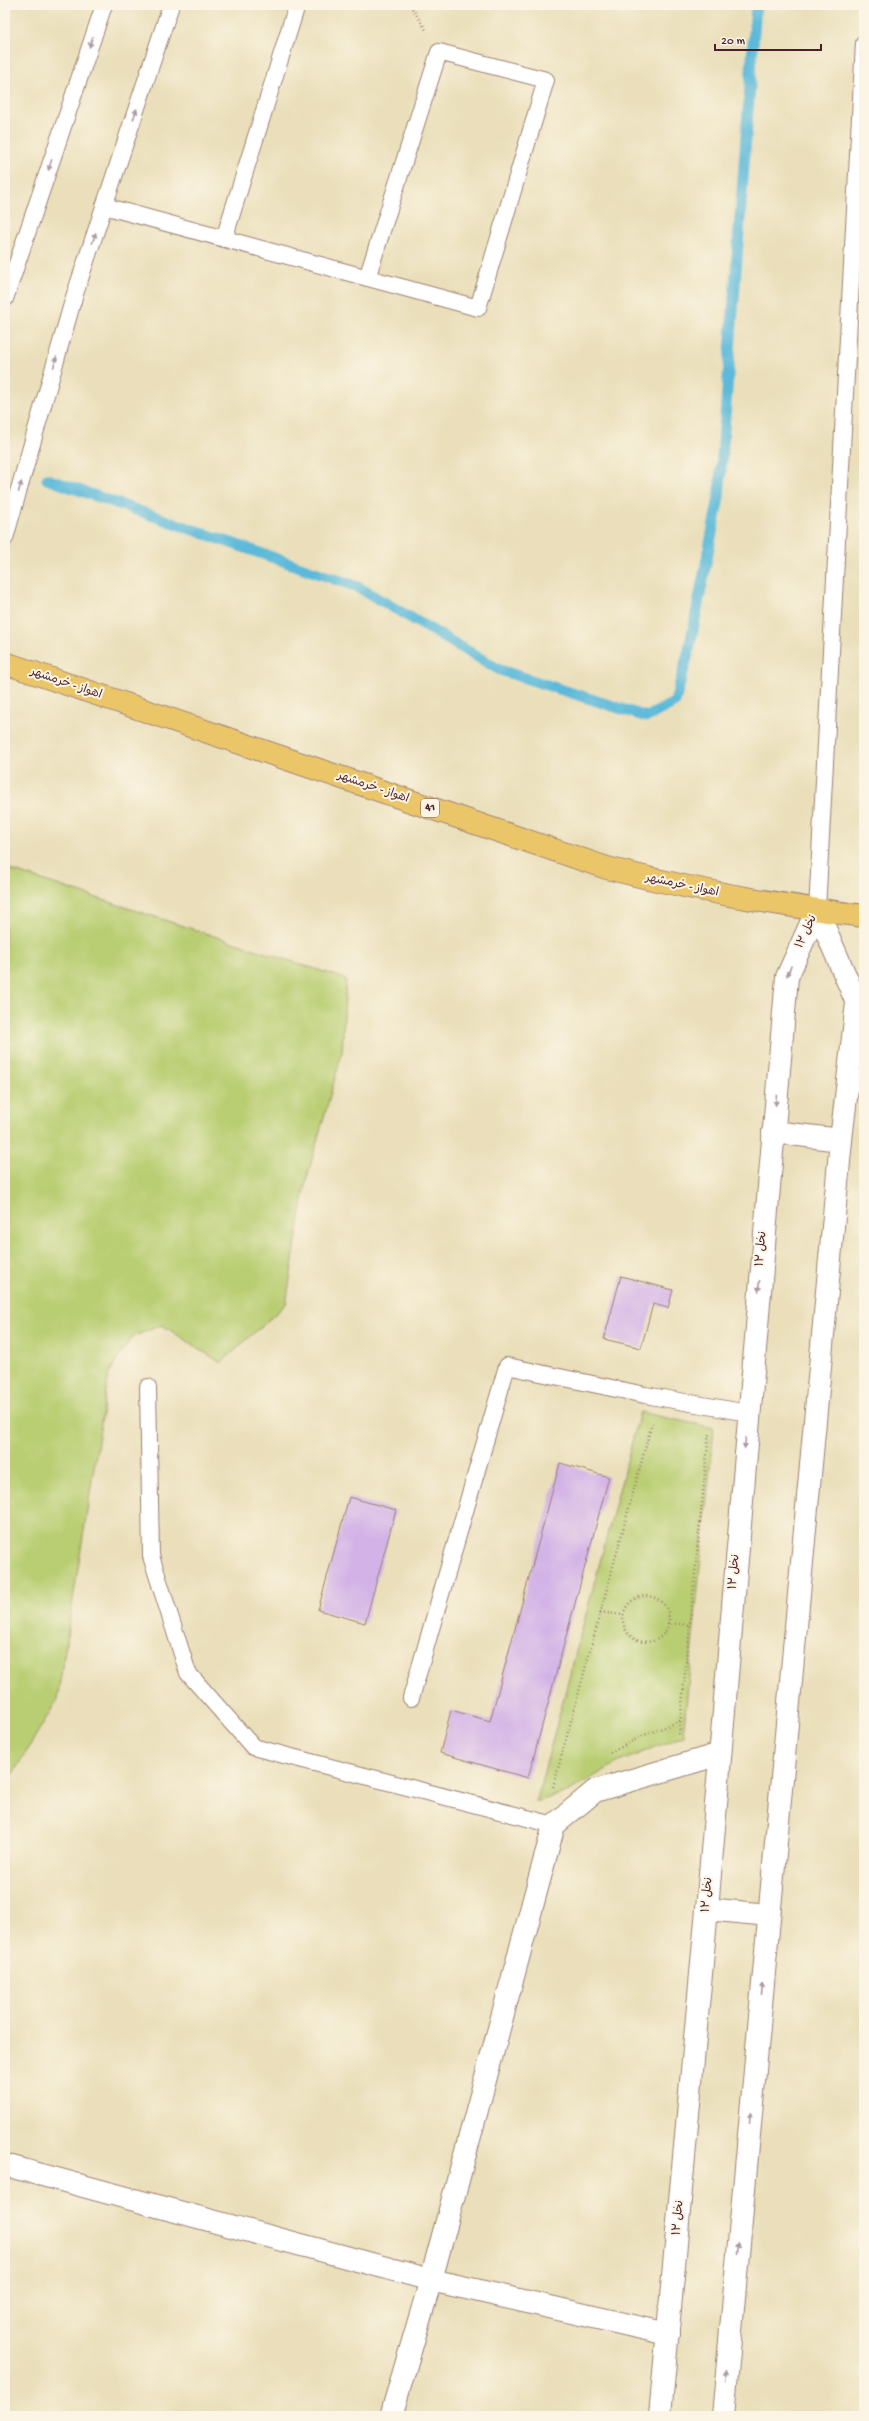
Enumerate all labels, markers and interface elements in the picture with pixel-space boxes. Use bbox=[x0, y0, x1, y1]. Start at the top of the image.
scale bar bbox=[715, 26, 821, 52]
text: 20 m bbox=[721, 35, 746, 49]
one-way arrow bbox=[88, 36, 94, 48]
one-way arrow bbox=[132, 108, 138, 120]
one-way arrow bbox=[47, 160, 53, 172]
one-way arrow bbox=[91, 231, 97, 243]
one-way arrow bbox=[53, 356, 59, 368]
one-way arrow bbox=[17, 481, 23, 493]
street label: اهواز - خرمشهر bbox=[28, 664, 104, 703]
street label: اهواز - خرمشهر bbox=[335, 768, 411, 807]
road number: 41 bbox=[421, 799, 439, 817]
street label: اهواز - خرمشهر bbox=[643, 870, 720, 901]
street label: نخل ۱۲ bbox=[792, 913, 821, 951]
one-way arrow bbox=[786, 966, 792, 977]
one-way arrow bbox=[772, 1094, 779, 1106]
street label: نخل ۱۲ bbox=[752, 1231, 771, 1267]
one-way arrow bbox=[756, 1280, 763, 1292]
one-way arrow bbox=[742, 1437, 749, 1449]
street label: نخل ۱۲ bbox=[725, 1554, 744, 1590]
street label: نخل ۱۲ bbox=[698, 1877, 717, 1913]
one-way arrow bbox=[758, 1983, 765, 1995]
one-way arrow bbox=[747, 2112, 753, 2124]
street label: نخل ۱۲ bbox=[669, 2200, 688, 2236]
one-way arrow bbox=[735, 2242, 742, 2254]
one-way arrow bbox=[723, 2371, 730, 2383]

